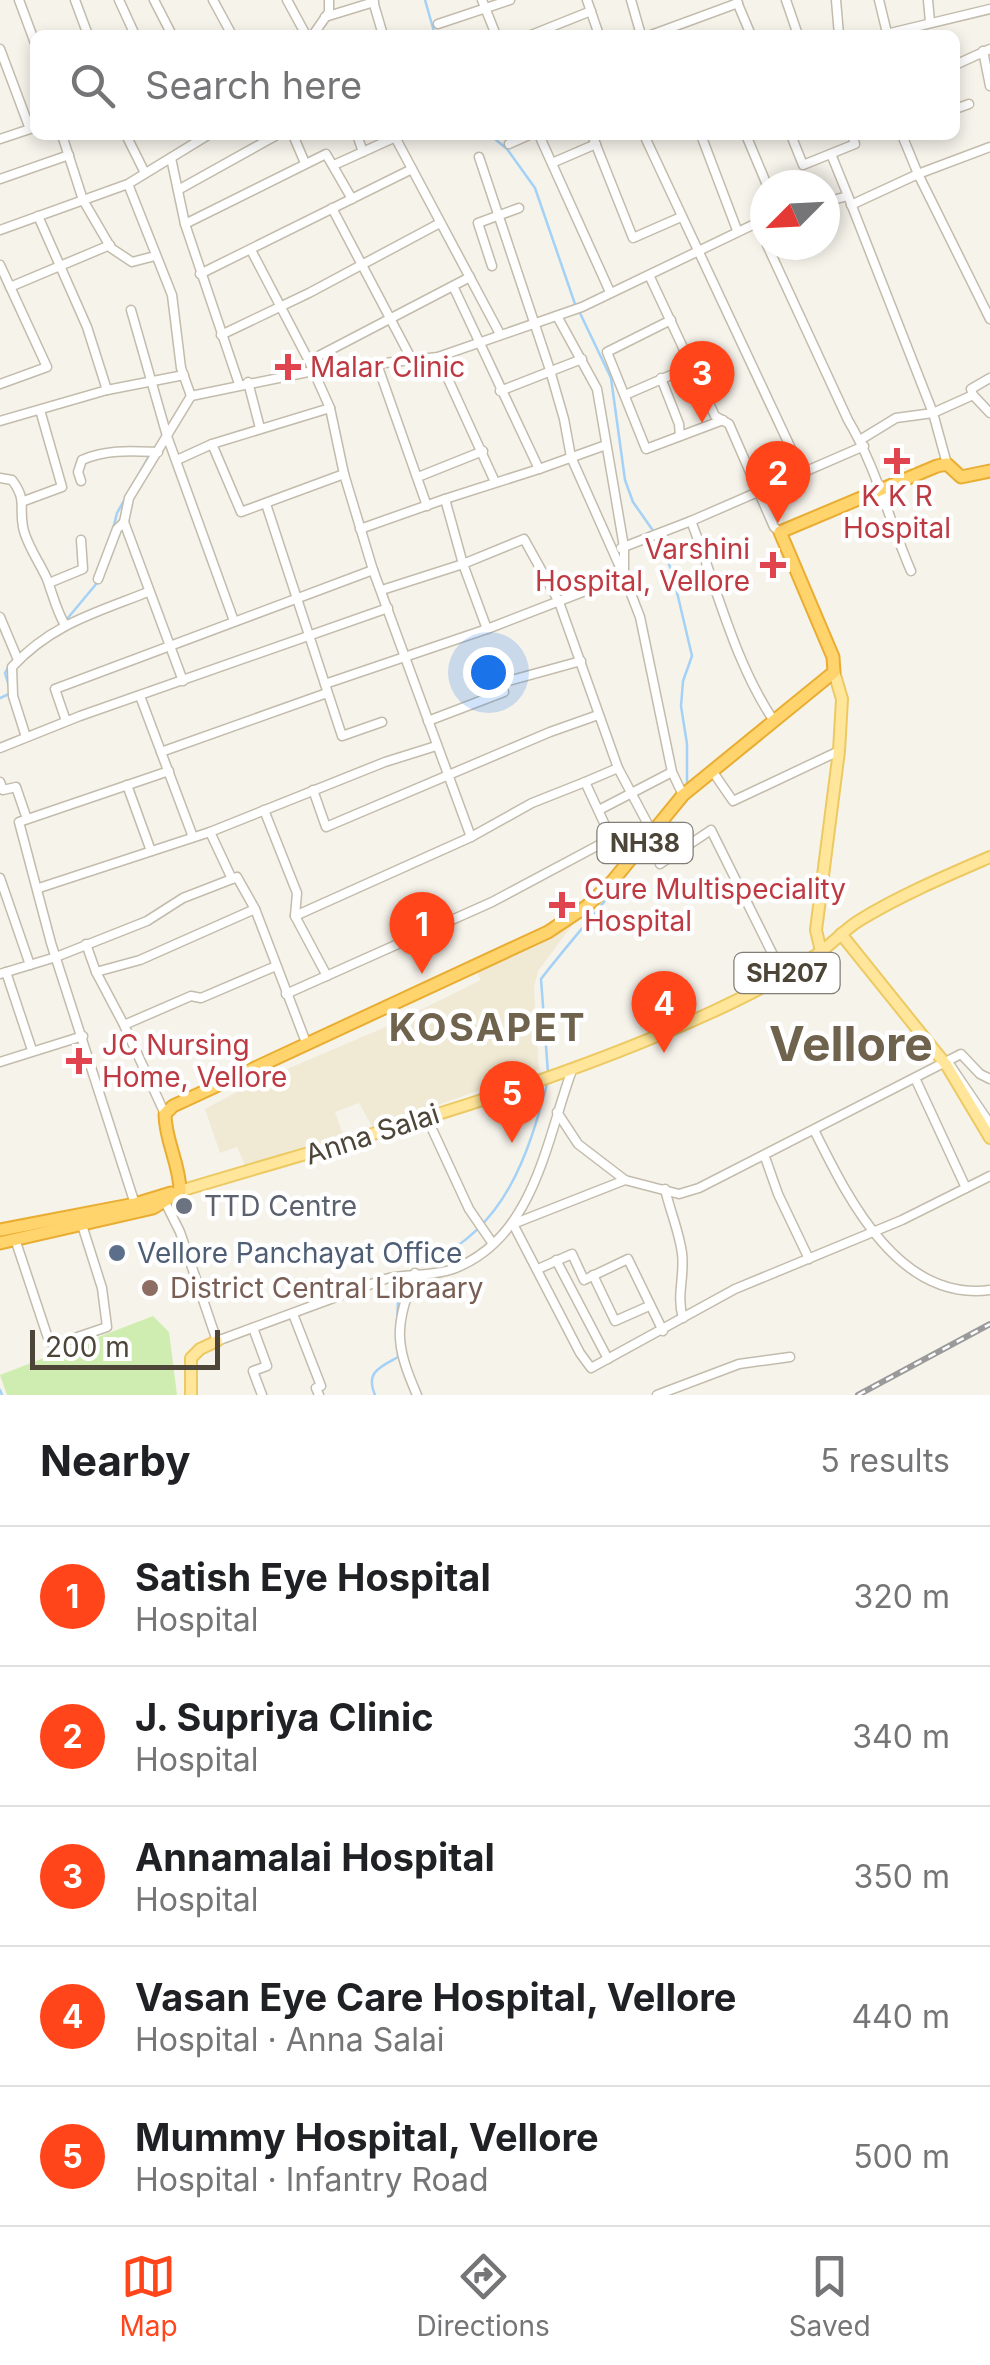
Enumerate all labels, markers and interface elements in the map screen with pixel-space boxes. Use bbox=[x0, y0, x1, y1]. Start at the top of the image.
search box bbox=[30, 30, 960, 140]
icon: search bbox=[65, 58, 120, 113]
text: Search here bbox=[145, 62, 362, 108]
north arrow bbox=[750, 170, 840, 260]
pin: 3 bbox=[670, 340, 734, 423]
place label: Malar Clinic bbox=[310, 350, 465, 384]
marker: Malar Clinic bbox=[275, 354, 301, 380]
pin: 2 bbox=[746, 440, 810, 523]
marker: K K R Hospital bbox=[884, 448, 910, 474]
place label: K K R Hospital bbox=[843, 479, 951, 545]
place label: Varshini Hospital, Vellore bbox=[535, 532, 750, 598]
marker: Varshini Hospital, Vellore bbox=[760, 552, 786, 578]
your location bbox=[463, 647, 514, 698]
road number: NH38 bbox=[598, 823, 692, 863]
place label: Cure Multispeciality Hospital bbox=[584, 872, 846, 938]
pin: 1 bbox=[390, 892, 454, 974]
marker: Cure Multispeciality Hospital bbox=[549, 892, 575, 918]
road number: SH207 bbox=[734, 953, 840, 993]
pin: 4 bbox=[632, 970, 696, 1053]
district label: KOSAPET bbox=[389, 1004, 587, 1050]
district label: Vellore bbox=[769, 1014, 933, 1073]
place label: JC Nursing Home, Vellore bbox=[102, 1028, 287, 1094]
marker: JC Nursing Home, Vellore bbox=[66, 1048, 92, 1074]
pin: 5 bbox=[480, 1060, 544, 1143]
street label: Anna Salai bbox=[301, 1096, 443, 1172]
place label: TTD Centre bbox=[204, 1189, 357, 1223]
marker: TTD Centre bbox=[173, 1195, 195, 1217]
place label: Vellore Panchayat Office bbox=[137, 1236, 462, 1270]
marker: Vellore Panchayat Office bbox=[106, 1242, 128, 1264]
place label: District Central Libraary bbox=[170, 1271, 484, 1305]
marker: District Central Libraary bbox=[139, 1277, 161, 1299]
scale bar bbox=[30, 1325, 220, 1370]
text: 200 m bbox=[45, 1330, 130, 1364]
text: Nearby bbox=[40, 1435, 191, 1486]
text: 5 results bbox=[820, 1441, 950, 1480]
text: Satish Eye Hospital bbox=[135, 1554, 491, 1600]
text: 1 bbox=[66, 1577, 79, 1616]
text: 320 m bbox=[854, 1577, 950, 1616]
text: Hospital bbox=[135, 1600, 259, 1639]
text: J. Supriya Clinic bbox=[135, 1694, 434, 1740]
text: 2 bbox=[62, 1717, 83, 1756]
text: 340 m bbox=[852, 1717, 950, 1756]
text: Hospital bbox=[135, 1740, 259, 1779]
text: Annamalai Hospital bbox=[135, 1834, 495, 1880]
text: 3 bbox=[62, 1857, 83, 1896]
text: 350 m bbox=[854, 1857, 950, 1896]
text: Hospital bbox=[135, 1880, 259, 1919]
text: Vasan Eye Care Hospital, Vellore bbox=[135, 1974, 736, 2020]
text: 4 bbox=[62, 1997, 83, 2036]
text: 440 m bbox=[851, 1997, 950, 2036]
text: Hospital · Anna Salai bbox=[135, 2020, 445, 2059]
text: Mummy Hospital, Vellore bbox=[135, 2114, 599, 2160]
text: 5 bbox=[62, 2137, 83, 2176]
text: 500 m bbox=[853, 2137, 950, 2176]
text: Hospital · Infantry Road bbox=[135, 2160, 489, 2199]
tab: Map bbox=[119, 2249, 178, 2343]
tab: Directions bbox=[416, 2249, 550, 2343]
tab: Saved bbox=[789, 2249, 871, 2343]

